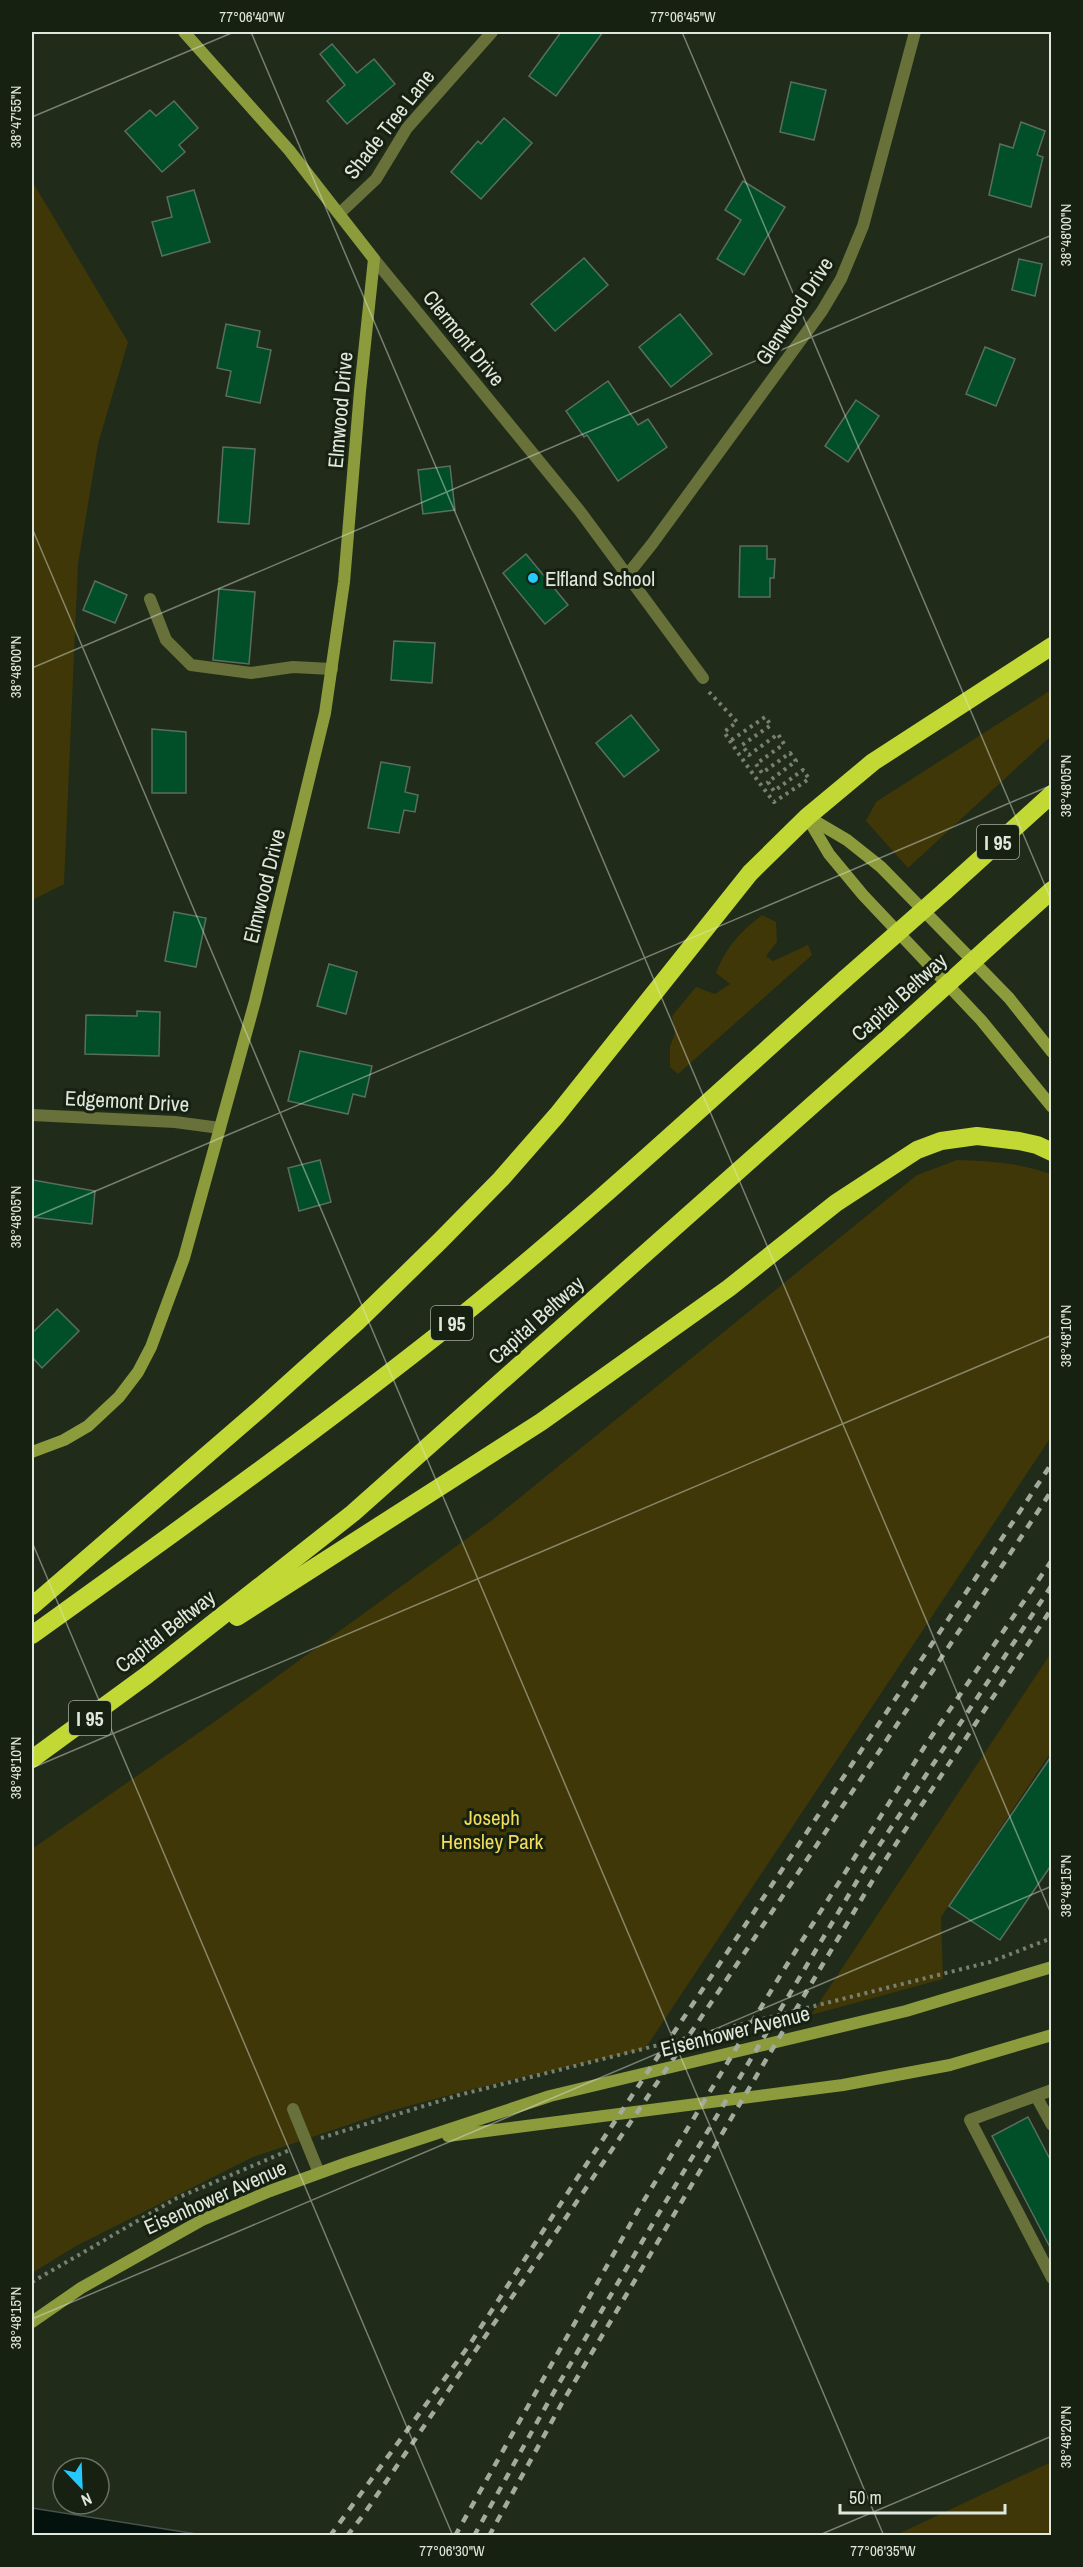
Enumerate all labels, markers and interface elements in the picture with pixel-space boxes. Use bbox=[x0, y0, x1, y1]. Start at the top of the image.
text: 77°06'40"W bbox=[219, 6, 285, 27]
text: 77°06'45"W bbox=[650, 6, 716, 27]
street label: Shade Tree Lane bbox=[337, 63, 441, 185]
text: 38°47'55"N bbox=[5, 86, 26, 148]
text: 38°48'00"N bbox=[1055, 204, 1076, 266]
street label: Glenwood Drive bbox=[748, 251, 840, 371]
street label: Clermont Drive bbox=[416, 284, 512, 392]
street label: Elmwood Drive bbox=[320, 351, 360, 469]
place label: Elfland School bbox=[545, 564, 655, 593]
marker: Elfland School bbox=[526, 571, 540, 585]
text: 38°48'00"N bbox=[5, 636, 26, 698]
text: 38°48'05"N bbox=[1055, 755, 1076, 817]
road number: I 95 bbox=[977, 825, 1019, 859]
street label: Elmwood Drive bbox=[236, 826, 292, 946]
street label: Capital Beltway bbox=[845, 946, 953, 1048]
street label: Edgemont Drive bbox=[64, 1083, 190, 1119]
text: 38°48'05"N bbox=[5, 1186, 26, 1248]
street label: Capital Beltway bbox=[482, 1269, 590, 1371]
text: 38°48'10"N bbox=[1055, 1305, 1076, 1367]
road number: I 95 bbox=[431, 1306, 473, 1340]
street label: Capital Beltway bbox=[109, 1583, 221, 1679]
road number: I 95 bbox=[69, 1701, 111, 1735]
text: 38°48'10"N bbox=[5, 1737, 26, 1799]
park label: Joseph Hensley Park bbox=[441, 1803, 544, 1856]
text: 38°48'15"N bbox=[1055, 1855, 1076, 1917]
street label: Eisenhower Avenue bbox=[657, 1998, 813, 2064]
street label: Eisenhower Avenue bbox=[139, 2153, 291, 2241]
text: 38°48'15"N bbox=[5, 2287, 26, 2349]
text: 38°48'20"N bbox=[1055, 2406, 1076, 2468]
north arrow bbox=[51, 2456, 111, 2516]
scale bar bbox=[840, 2477, 1005, 2515]
text: 50 m bbox=[849, 2485, 882, 2510]
text: N bbox=[78, 2488, 96, 2512]
text: 77°06'30"W bbox=[419, 2540, 485, 2561]
text: 77°06'35"W bbox=[850, 2540, 916, 2561]

